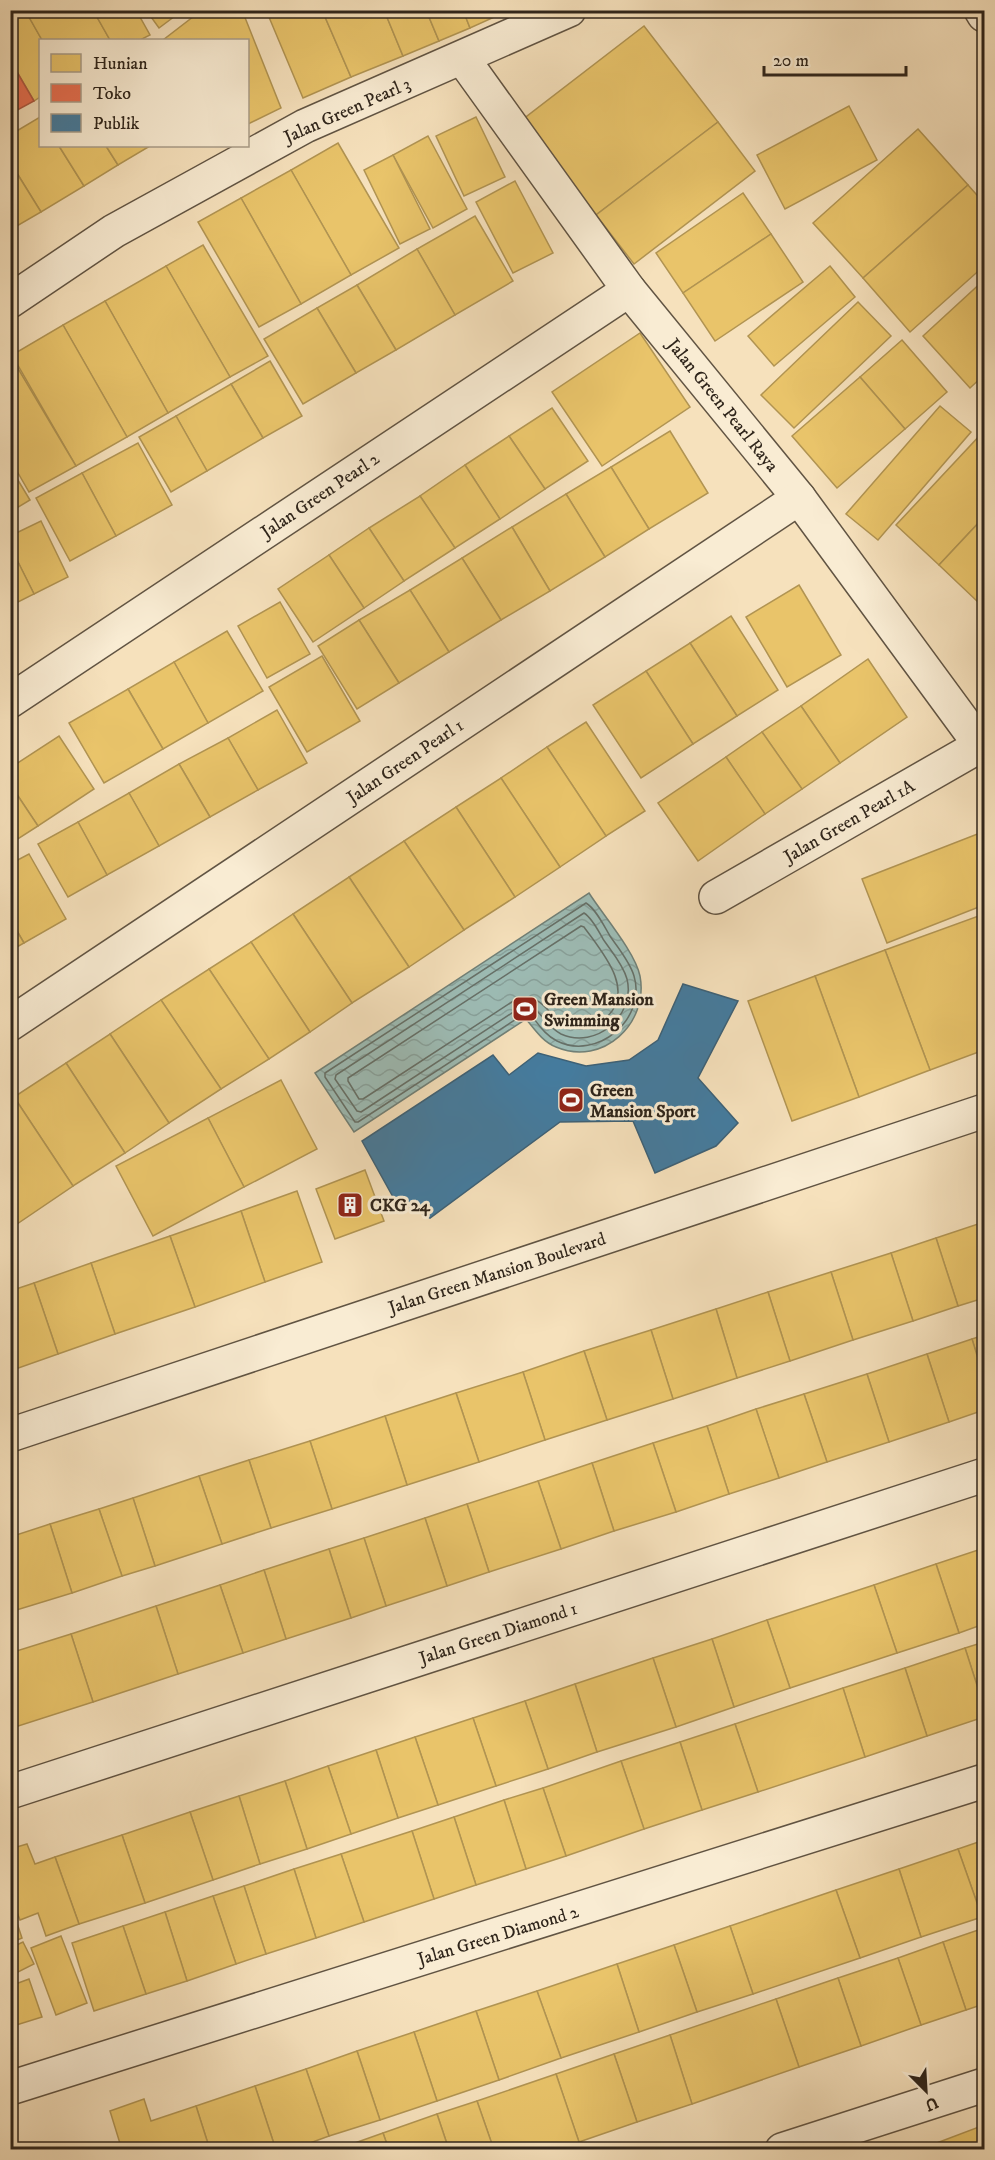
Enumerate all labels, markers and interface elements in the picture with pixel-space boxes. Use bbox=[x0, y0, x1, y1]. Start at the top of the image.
legend bbox=[39, 39, 249, 147]
scale bar bbox=[764, 39, 906, 77]
text: 20 m bbox=[773, 50, 809, 72]
text: Hunian bbox=[93, 53, 148, 75]
street label: Jalan Green Pearl 3 bbox=[279, 73, 414, 149]
text: Toko bbox=[93, 83, 131, 105]
text: Publik bbox=[93, 113, 140, 135]
street label: Jalan Green Pearl Raya bbox=[660, 333, 783, 477]
street label: Jalan Green Pearl 2 bbox=[255, 448, 384, 545]
street label: Jalan Green Pearl 1 bbox=[341, 715, 468, 810]
street label: Jalan Green Pearl 1A bbox=[778, 775, 919, 869]
place label: Green Mansion Swimming bbox=[544, 989, 654, 1032]
sports icon: Green Mansion Swimming bbox=[510, 994, 540, 1024]
place label: Green Mansion Sport bbox=[590, 1080, 696, 1123]
sports icon: Green Mansion Sport bbox=[556, 1085, 586, 1115]
building icon: CKG 24 bbox=[335, 1190, 365, 1220]
place label: CKG 24 bbox=[370, 1195, 430, 1217]
street label: Jalan Green Mansion Boulevard bbox=[384, 1228, 609, 1320]
street label: Jalan Green Diamond 1 bbox=[415, 1598, 580, 1671]
street label: Jalan Green Diamond 2 bbox=[413, 1901, 582, 1972]
north arrow bbox=[896, 2061, 956, 2121]
text: U bbox=[921, 2092, 941, 2116]

